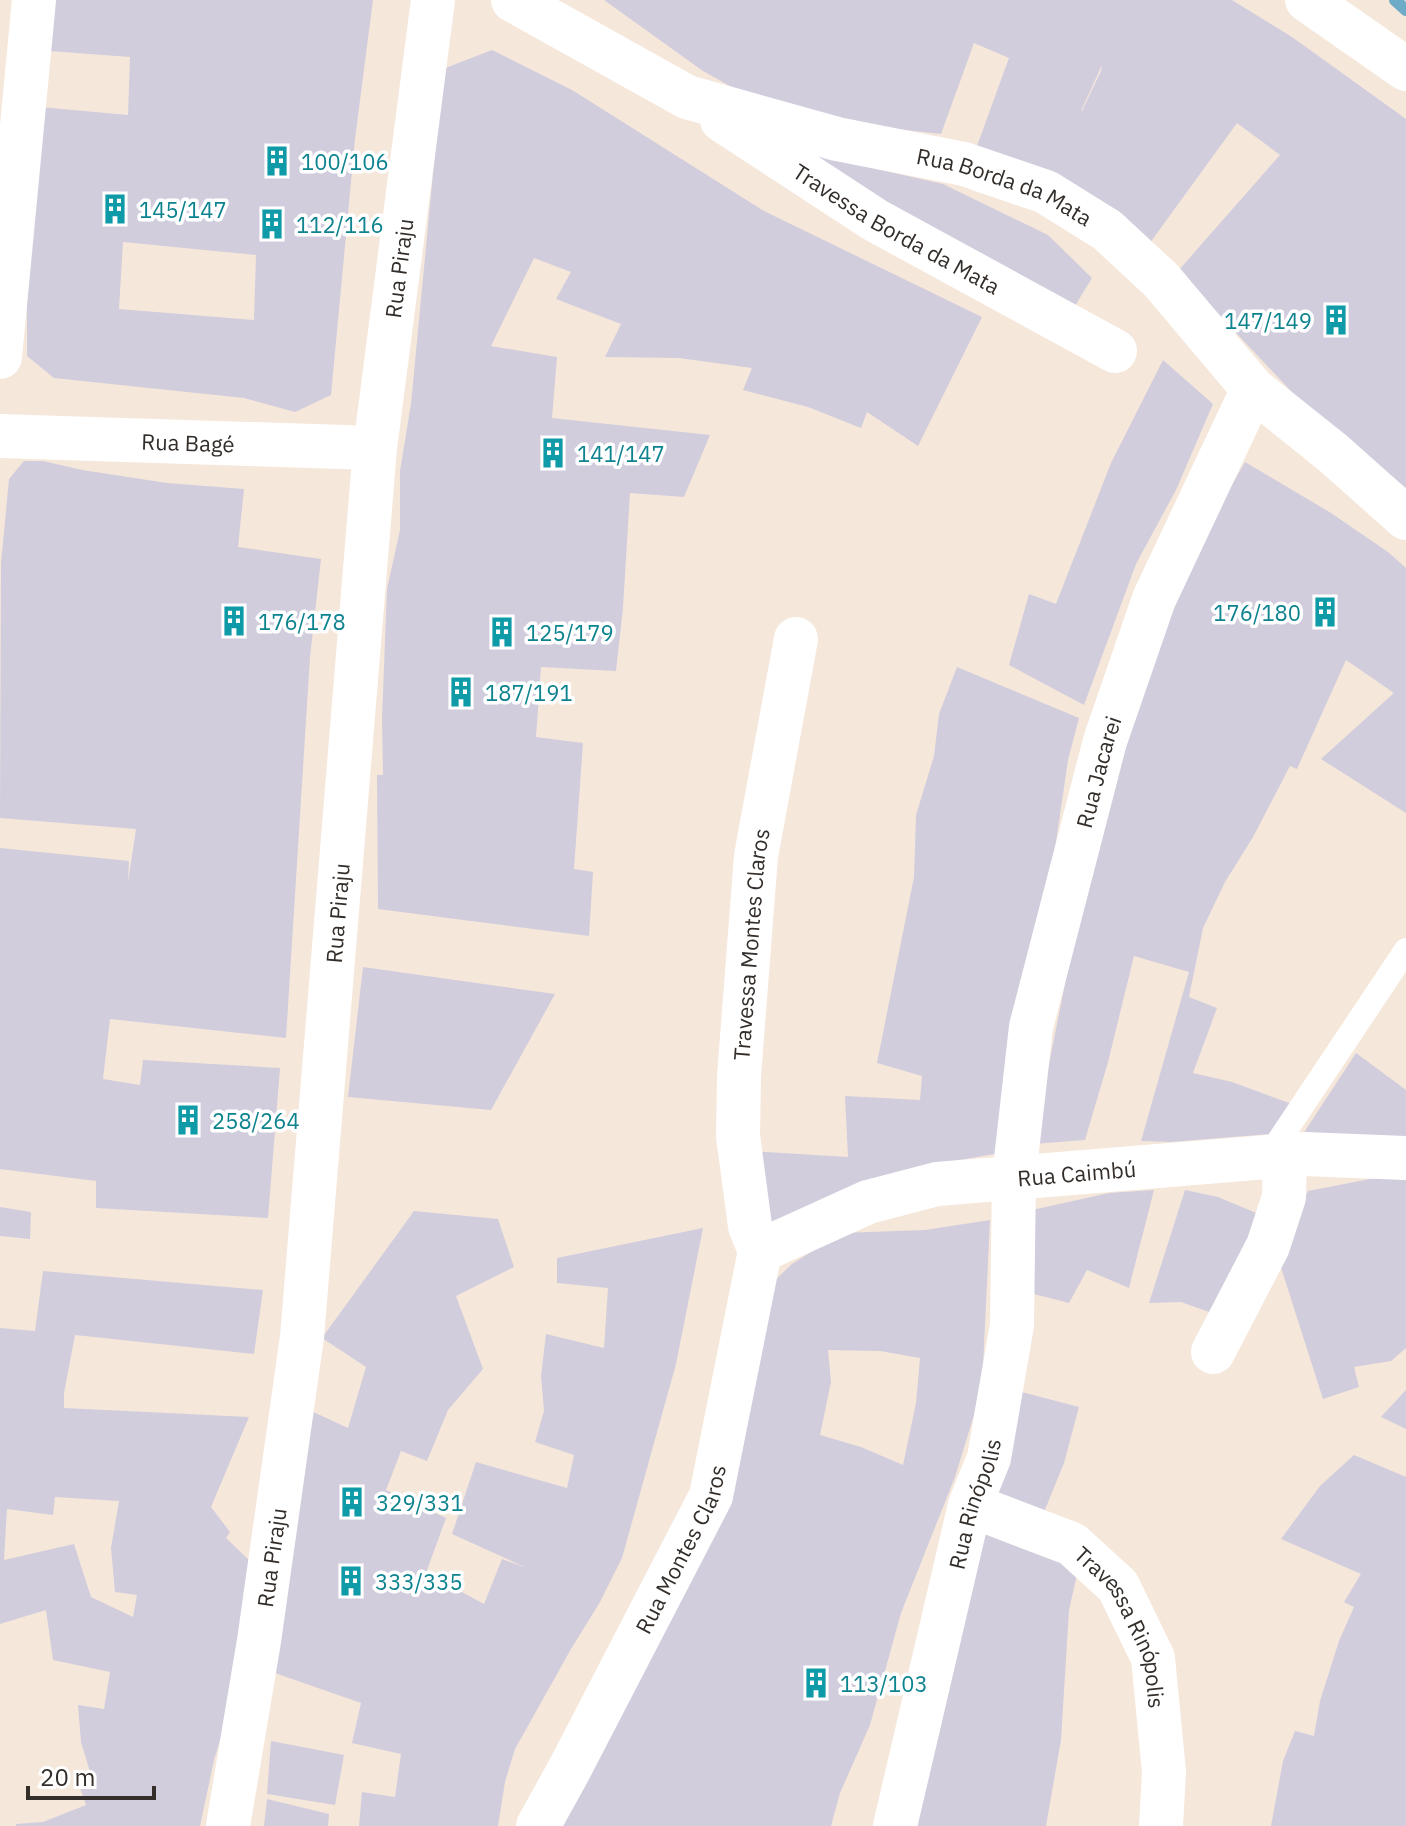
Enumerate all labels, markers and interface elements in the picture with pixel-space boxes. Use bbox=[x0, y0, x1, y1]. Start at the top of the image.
street label: Rua Borda da Mata bbox=[914, 141, 1098, 232]
building icon: 100/106 bbox=[260, 144, 294, 178]
place label: 100/106 bbox=[301, 147, 389, 176]
street label: Travessa Borda da Mata bbox=[788, 156, 1006, 300]
building icon: 145/147 bbox=[98, 192, 132, 226]
place label: 145/147 bbox=[139, 195, 227, 224]
building icon: 112/116 bbox=[255, 207, 289, 241]
place label: 112/116 bbox=[296, 210, 384, 239]
street label: Rua Piraju bbox=[377, 217, 419, 320]
building icon: 147/149 bbox=[1319, 303, 1353, 337]
place label: 147/149 bbox=[1224, 306, 1312, 335]
street label: Rua Bagé bbox=[141, 426, 235, 458]
building icon: 141/147 bbox=[536, 436, 570, 470]
place label: 141/147 bbox=[577, 439, 665, 468]
building icon: 176/180 bbox=[1308, 595, 1342, 629]
place label: 176/180 bbox=[1213, 598, 1301, 627]
building icon: 176/178 bbox=[217, 604, 251, 638]
place label: 176/178 bbox=[258, 607, 346, 636]
building icon: 125/179 bbox=[485, 615, 519, 649]
place label: 125/179 bbox=[526, 618, 614, 647]
building icon: 187/191 bbox=[444, 675, 478, 709]
place label: 187/191 bbox=[485, 678, 573, 707]
street label: Rua Jacarei bbox=[1069, 712, 1127, 831]
street label: Travessa Montes Claros bbox=[726, 826, 775, 1061]
street label: Rua Piraju bbox=[318, 862, 355, 964]
building icon: 258/264 bbox=[171, 1103, 205, 1137]
place label: 258/264 bbox=[212, 1106, 300, 1135]
street label: Rua Caimbú bbox=[1016, 1153, 1137, 1192]
street label: Rua Rinópolis bbox=[941, 1437, 1007, 1572]
street label: Rua Montes Claros bbox=[628, 1462, 731, 1638]
building icon: 329/331 bbox=[335, 1485, 369, 1519]
place label: 329/331 bbox=[376, 1488, 464, 1517]
street label: Rua Piraju bbox=[249, 1506, 292, 1609]
street label: Travessa Rinópolis bbox=[1069, 1539, 1172, 1710]
building icon: 333/335 bbox=[334, 1564, 368, 1598]
place label: 333/335 bbox=[375, 1567, 463, 1596]
building icon: 113/103 bbox=[799, 1666, 833, 1700]
place label: 113/103 bbox=[840, 1669, 928, 1698]
scale bar bbox=[28, 1750, 154, 1800]
text: 20 m bbox=[40, 1761, 95, 1793]

